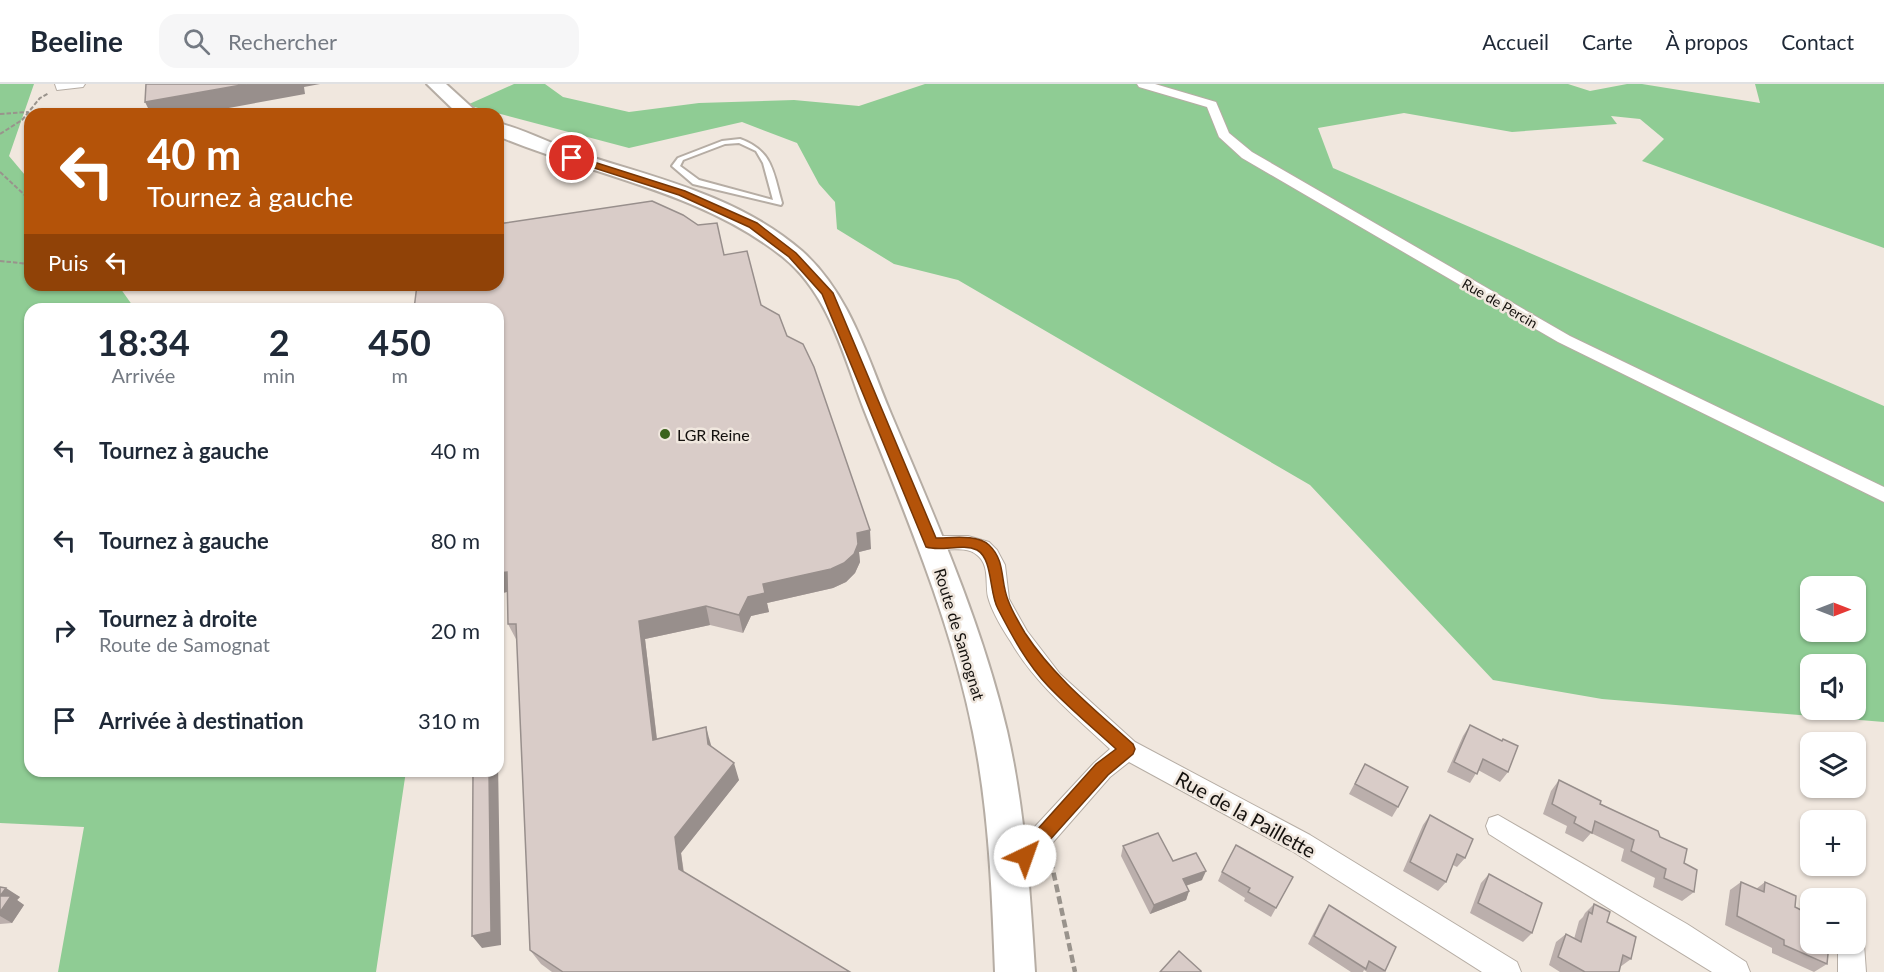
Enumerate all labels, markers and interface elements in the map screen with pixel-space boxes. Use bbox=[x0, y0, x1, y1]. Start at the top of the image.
search box bbox=[159, 14, 579, 68]
text: Beeline bbox=[30, 24, 123, 58]
icon: search bbox=[180, 25, 213, 58]
text: Rechercher bbox=[228, 28, 337, 55]
text: Accueil bbox=[1482, 29, 1549, 54]
text: Carte bbox=[1582, 29, 1633, 54]
text: À propos bbox=[1666, 29, 1748, 54]
text: Contact bbox=[1781, 29, 1854, 54]
text: 40 m bbox=[147, 129, 241, 179]
icon: left bbox=[48, 132, 126, 210]
pin bbox=[546, 132, 597, 183]
icon: arrive bbox=[555, 141, 588, 174]
text: Tournez à gauche bbox=[147, 180, 353, 213]
icon: left bbox=[100, 246, 133, 279]
text: Puis bbox=[48, 249, 88, 276]
street label: Rue de Percin bbox=[1459, 275, 1541, 331]
text: 18:34 bbox=[97, 320, 190, 364]
text: 2 bbox=[269, 320, 290, 364]
text: 450 bbox=[368, 320, 431, 364]
text: Arrivée bbox=[111, 363, 175, 387]
text: min bbox=[263, 363, 295, 387]
text: m bbox=[391, 363, 408, 387]
place label: LGR Reine bbox=[677, 425, 750, 444]
marker: LGR Reine bbox=[658, 427, 672, 441]
icon: left bbox=[48, 434, 81, 467]
text: Tournez à gauche bbox=[99, 437, 269, 464]
text: 40 m bbox=[431, 437, 480, 464]
icon: left bbox=[48, 524, 81, 557]
text: Tournez à gauche bbox=[99, 527, 269, 554]
text: 80 m bbox=[431, 527, 480, 554]
street label: Route de Samognat bbox=[931, 566, 989, 702]
north arrow bbox=[1800, 576, 1866, 642]
map controls bbox=[1800, 576, 1866, 954]
text: Tournez à droite bbox=[99, 605, 257, 632]
icon: right bbox=[48, 614, 81, 647]
text: 20 m bbox=[431, 617, 480, 644]
text: Route de Samognat bbox=[99, 632, 270, 656]
button: sound bbox=[1800, 654, 1866, 720]
icon: arrive bbox=[48, 704, 81, 737]
text: Arrivée à destination bbox=[99, 707, 304, 734]
text: 310 m bbox=[418, 707, 480, 734]
button: layers bbox=[1800, 732, 1866, 798]
street label: Rue de la Paillette bbox=[1172, 766, 1320, 862]
button: + bbox=[1800, 810, 1866, 876]
position arrow bbox=[993, 824, 1057, 888]
button: − bbox=[1800, 888, 1866, 954]

